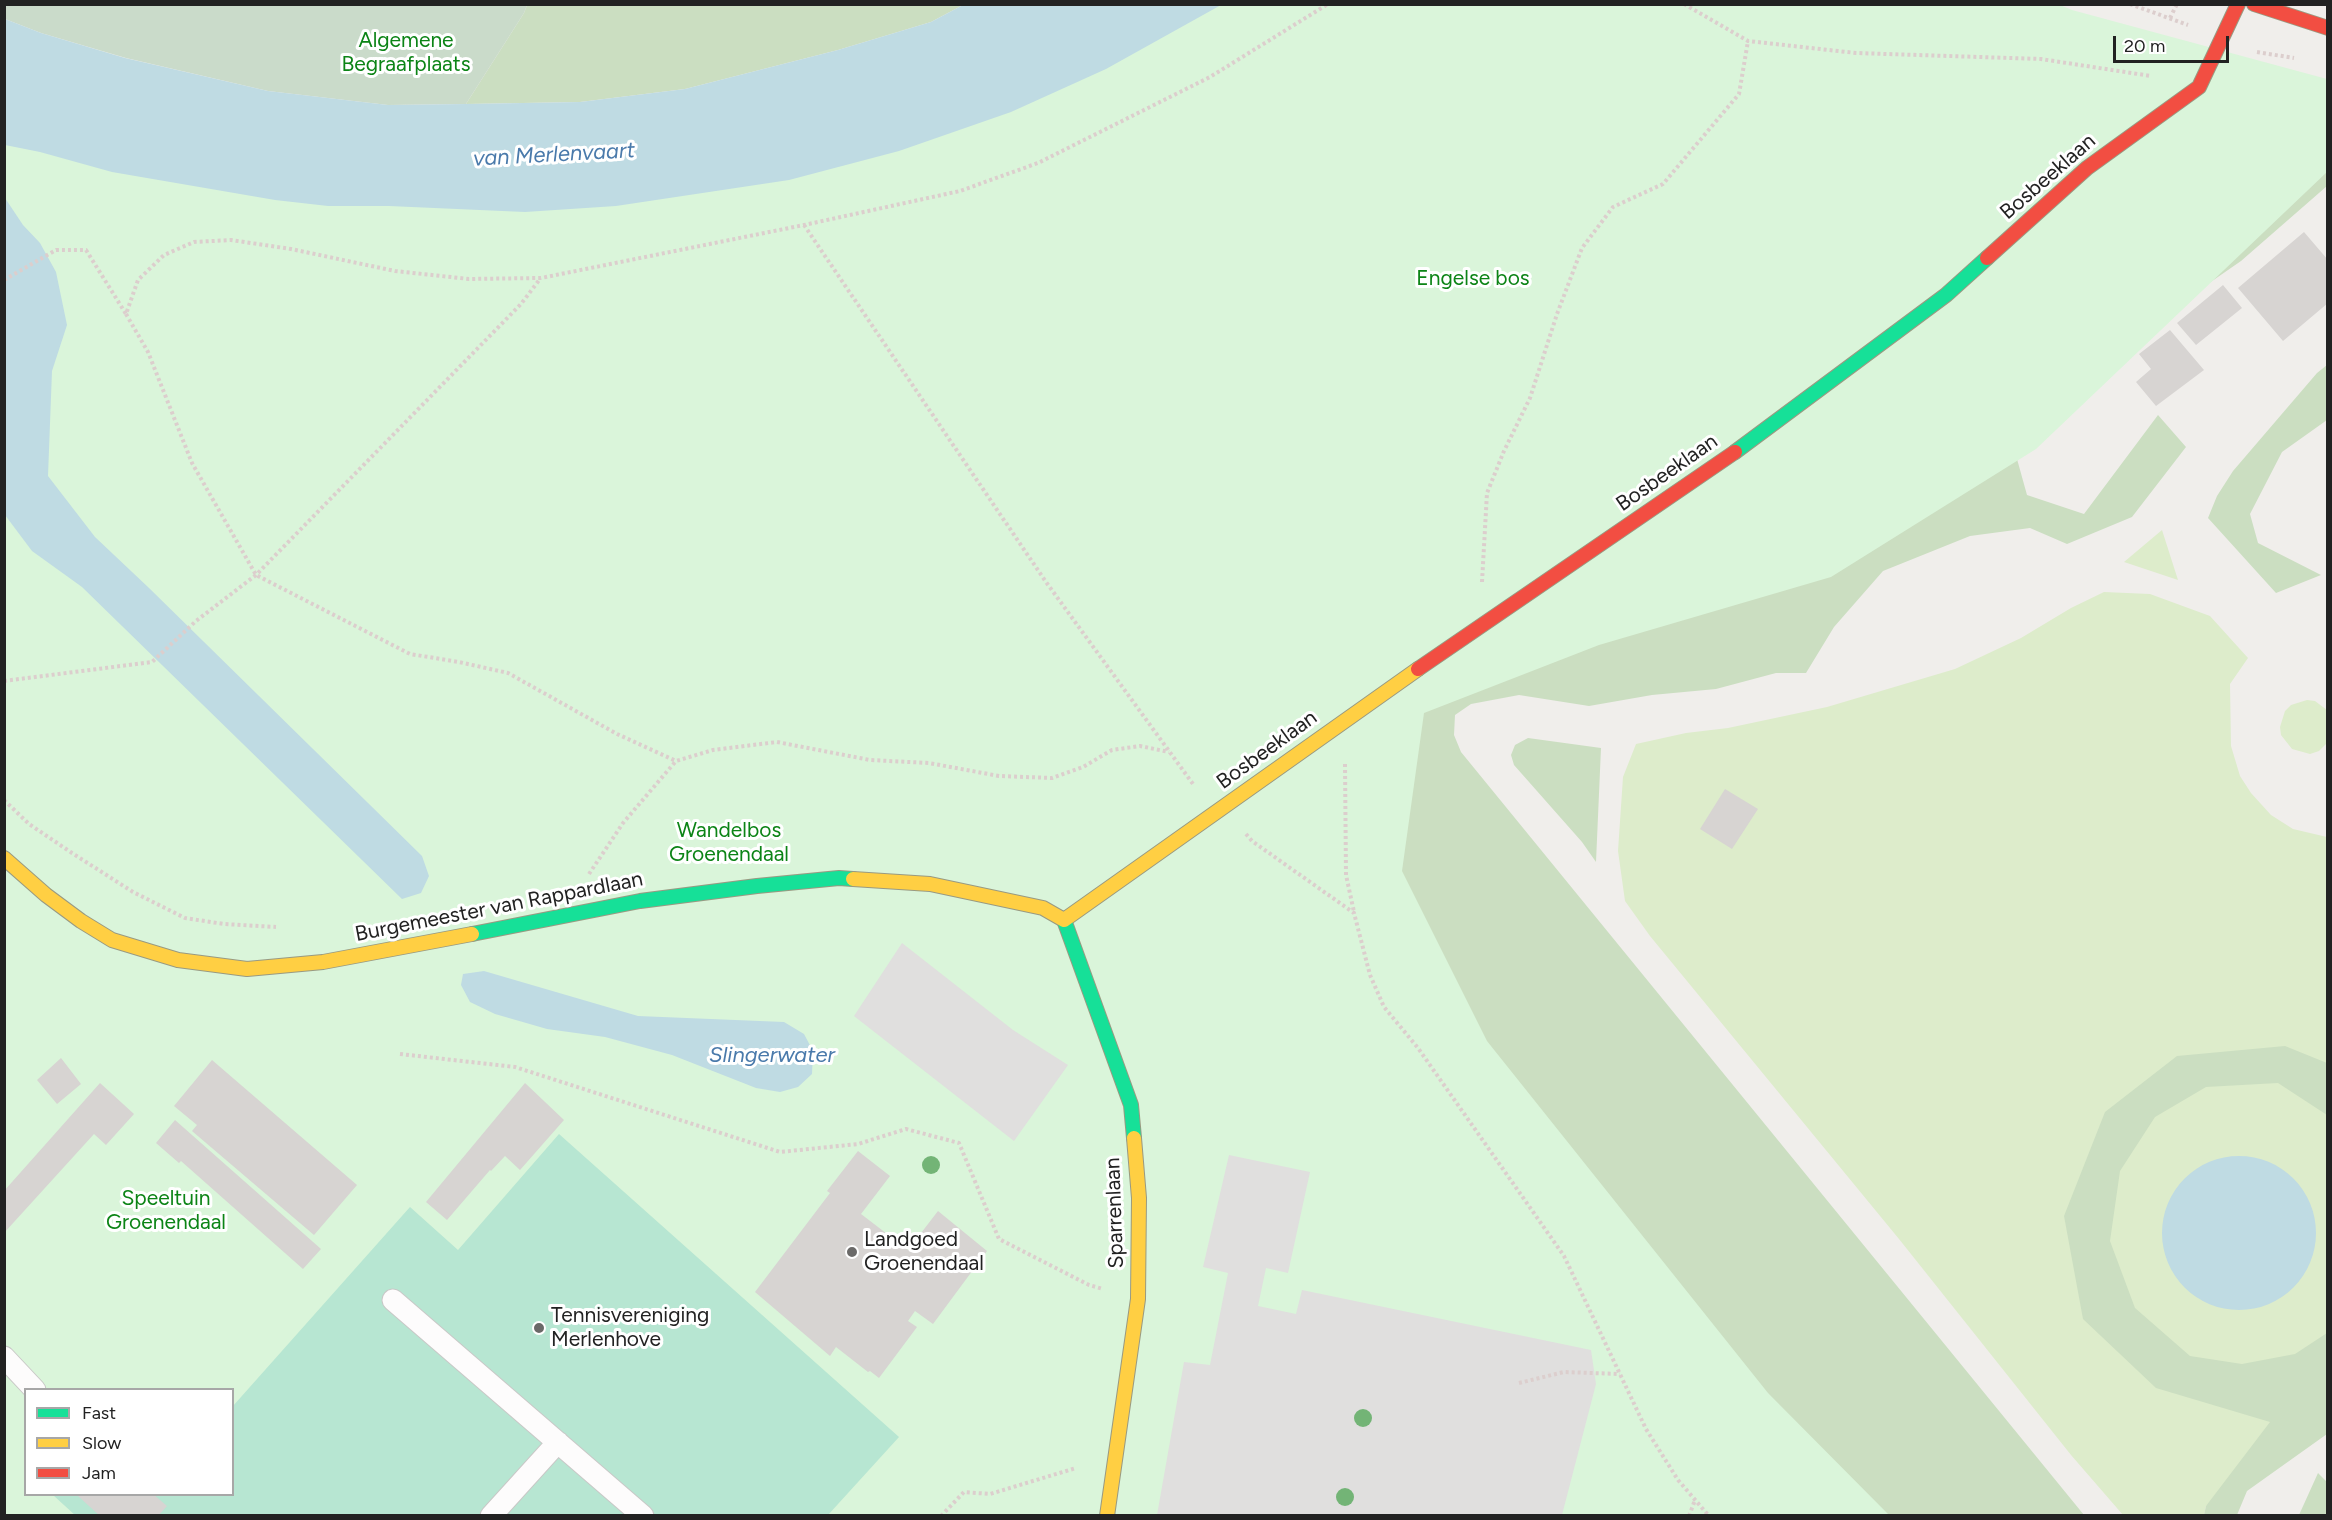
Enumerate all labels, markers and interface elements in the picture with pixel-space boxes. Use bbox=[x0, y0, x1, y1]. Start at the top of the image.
scale bar bbox=[2116, 24, 2232, 62]
park label: Algemene Begraafplaats bbox=[341, 28, 471, 78]
text: 20 m bbox=[2124, 35, 2165, 57]
street label: Bosbeeklaan bbox=[1995, 129, 2101, 225]
water label: van Merlenvaart bbox=[472, 138, 636, 172]
park label: Engelse bos bbox=[1416, 266, 1530, 292]
street label: Bosbeeklaan bbox=[1611, 429, 1723, 517]
street label: Bosbeeklaan bbox=[1212, 705, 1322, 795]
park label: Wandelbos Groenendaal bbox=[669, 818, 789, 868]
street label: Burgemeester van Rappardlaan bbox=[353, 867, 645, 947]
water label: Slingerwater bbox=[709, 1043, 835, 1069]
street label: Sparrenlaan bbox=[1100, 1157, 1130, 1269]
park label: Speeltuin Groenendaal bbox=[106, 1186, 226, 1236]
place label: Landgoed Groenendaal bbox=[864, 1227, 984, 1277]
marker: Landgoed Groenendaal bbox=[845, 1245, 859, 1259]
place label: Tennisvereniging Merlenhove bbox=[551, 1303, 709, 1353]
marker: Tennisvereniging Merlenhove bbox=[532, 1321, 546, 1335]
legend bbox=[24, 1388, 234, 1496]
text: Fast bbox=[82, 1402, 116, 1424]
text: Slow bbox=[82, 1432, 121, 1454]
text: Jam bbox=[82, 1462, 116, 1484]

